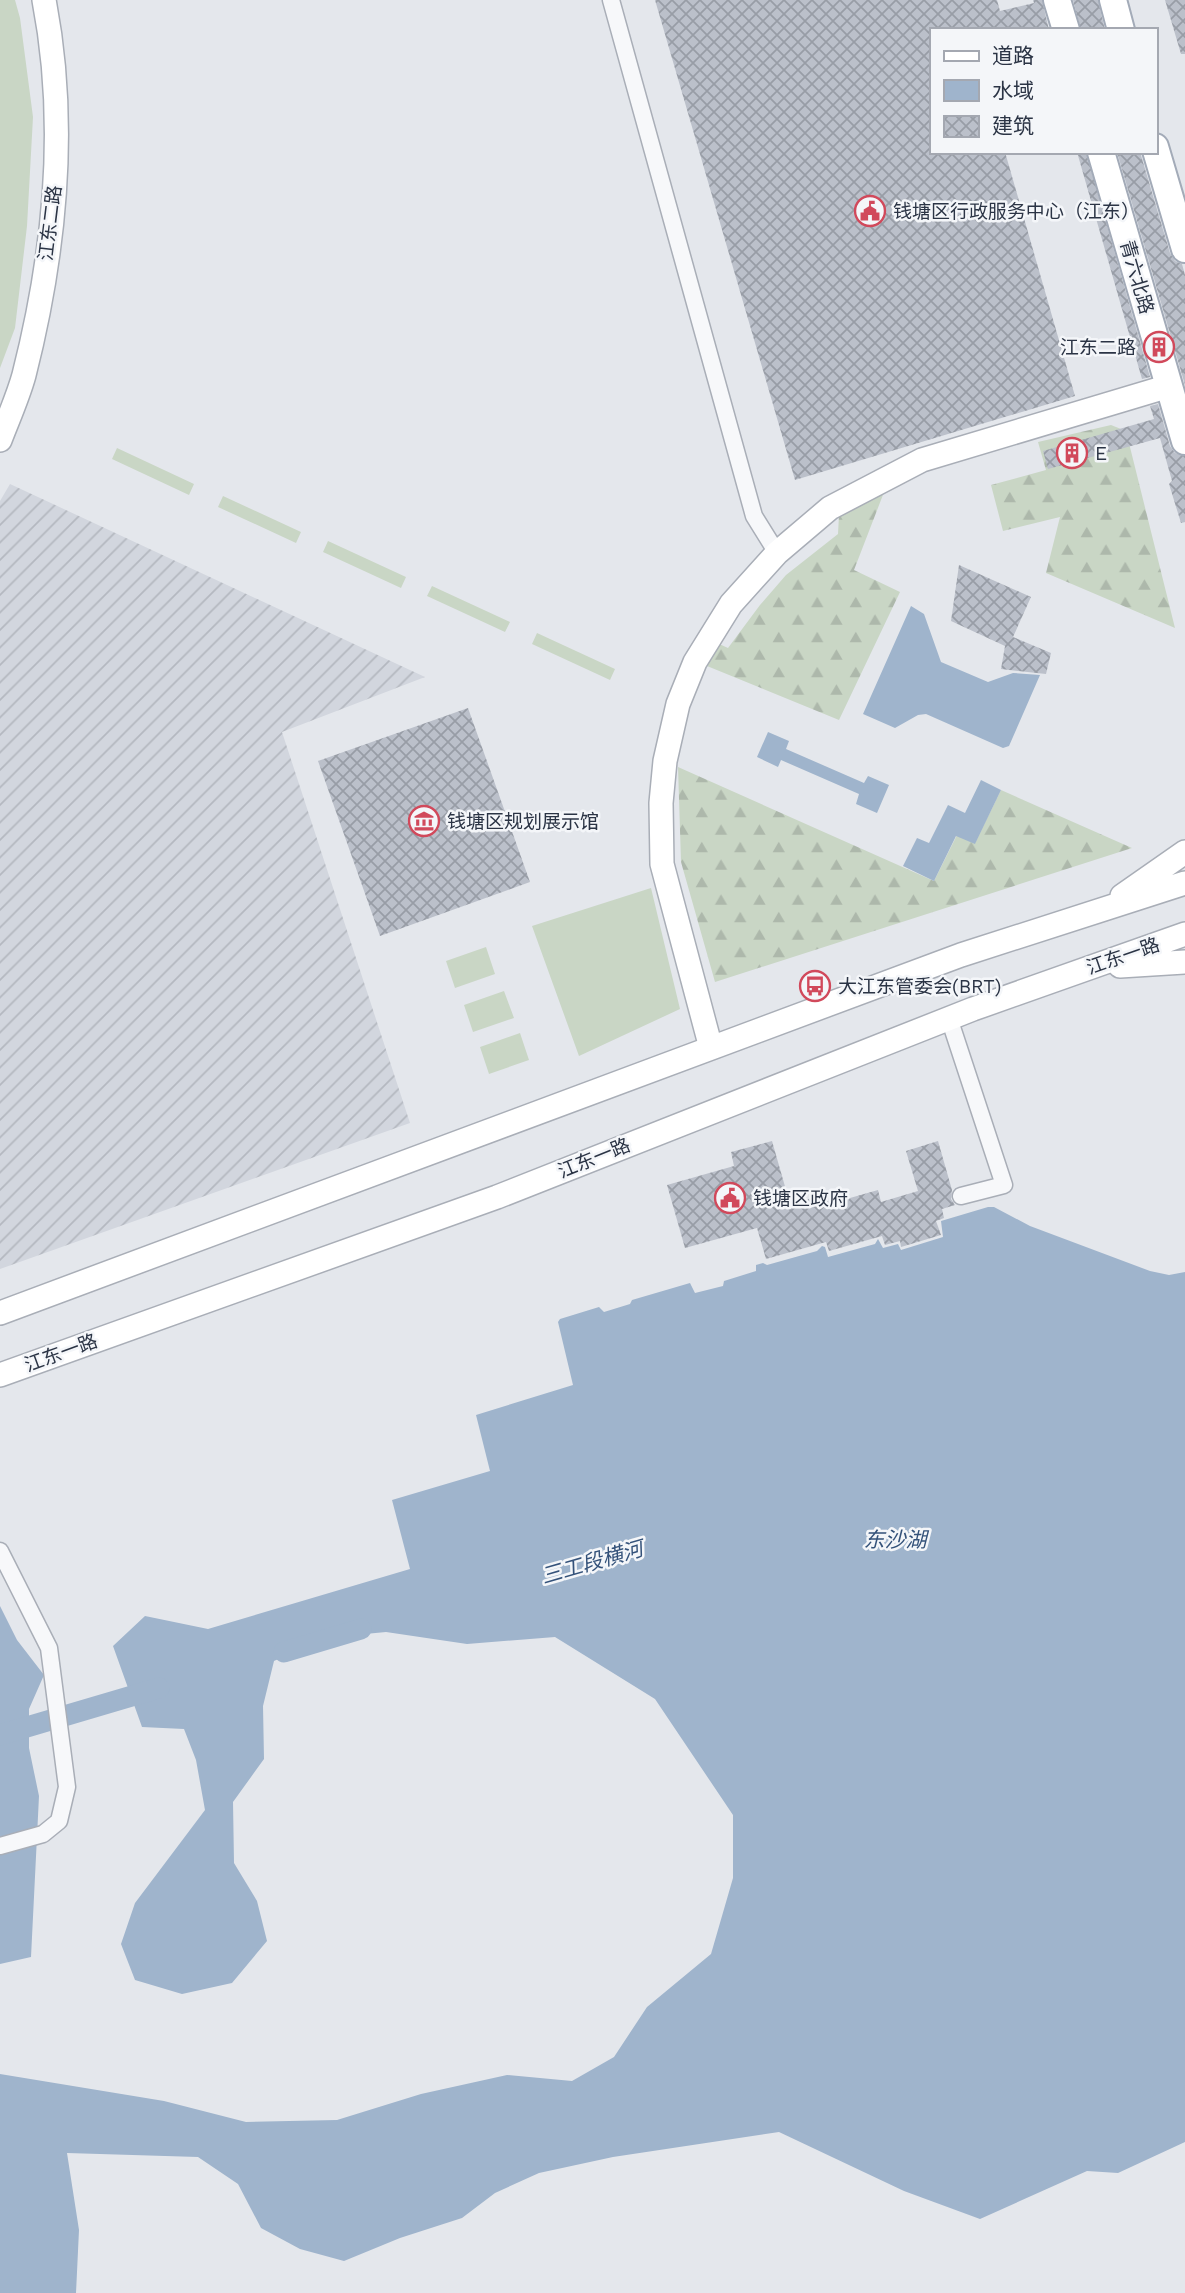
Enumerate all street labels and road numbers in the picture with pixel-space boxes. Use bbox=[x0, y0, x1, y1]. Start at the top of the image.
street label: 江东二路 bbox=[34, 184, 66, 262]
street label: 青六北路 bbox=[1115, 237, 1159, 317]
street label: 江东一路 bbox=[1083, 933, 1163, 979]
street label: 江东一路 bbox=[554, 1133, 634, 1183]
street label: 江东一路 bbox=[21, 1329, 101, 1377]

